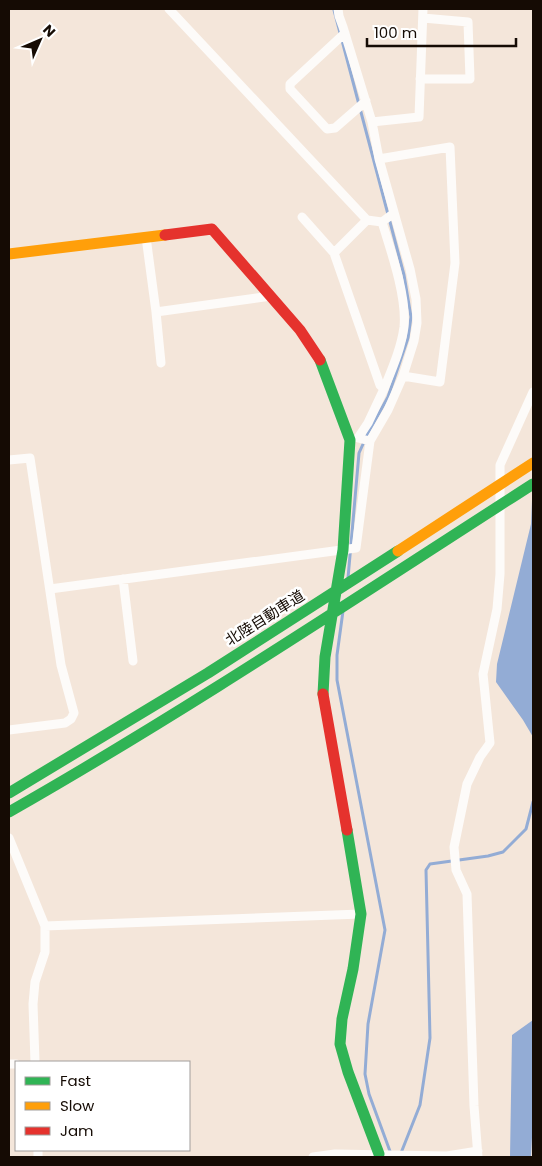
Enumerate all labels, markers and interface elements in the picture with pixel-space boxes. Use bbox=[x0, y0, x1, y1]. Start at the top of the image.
north arrow bbox=[15, 15, 65, 65]
scale bar bbox=[367, 15, 516, 47]
text: N bbox=[38, 20, 60, 42]
text: 100 m bbox=[374, 22, 417, 43]
street label: 北陸自動車道 bbox=[221, 585, 308, 650]
legend bbox=[15, 1061, 190, 1151]
text: Fast bbox=[60, 1070, 91, 1091]
text: Slow bbox=[60, 1095, 95, 1116]
text: Jam bbox=[60, 1120, 94, 1141]

